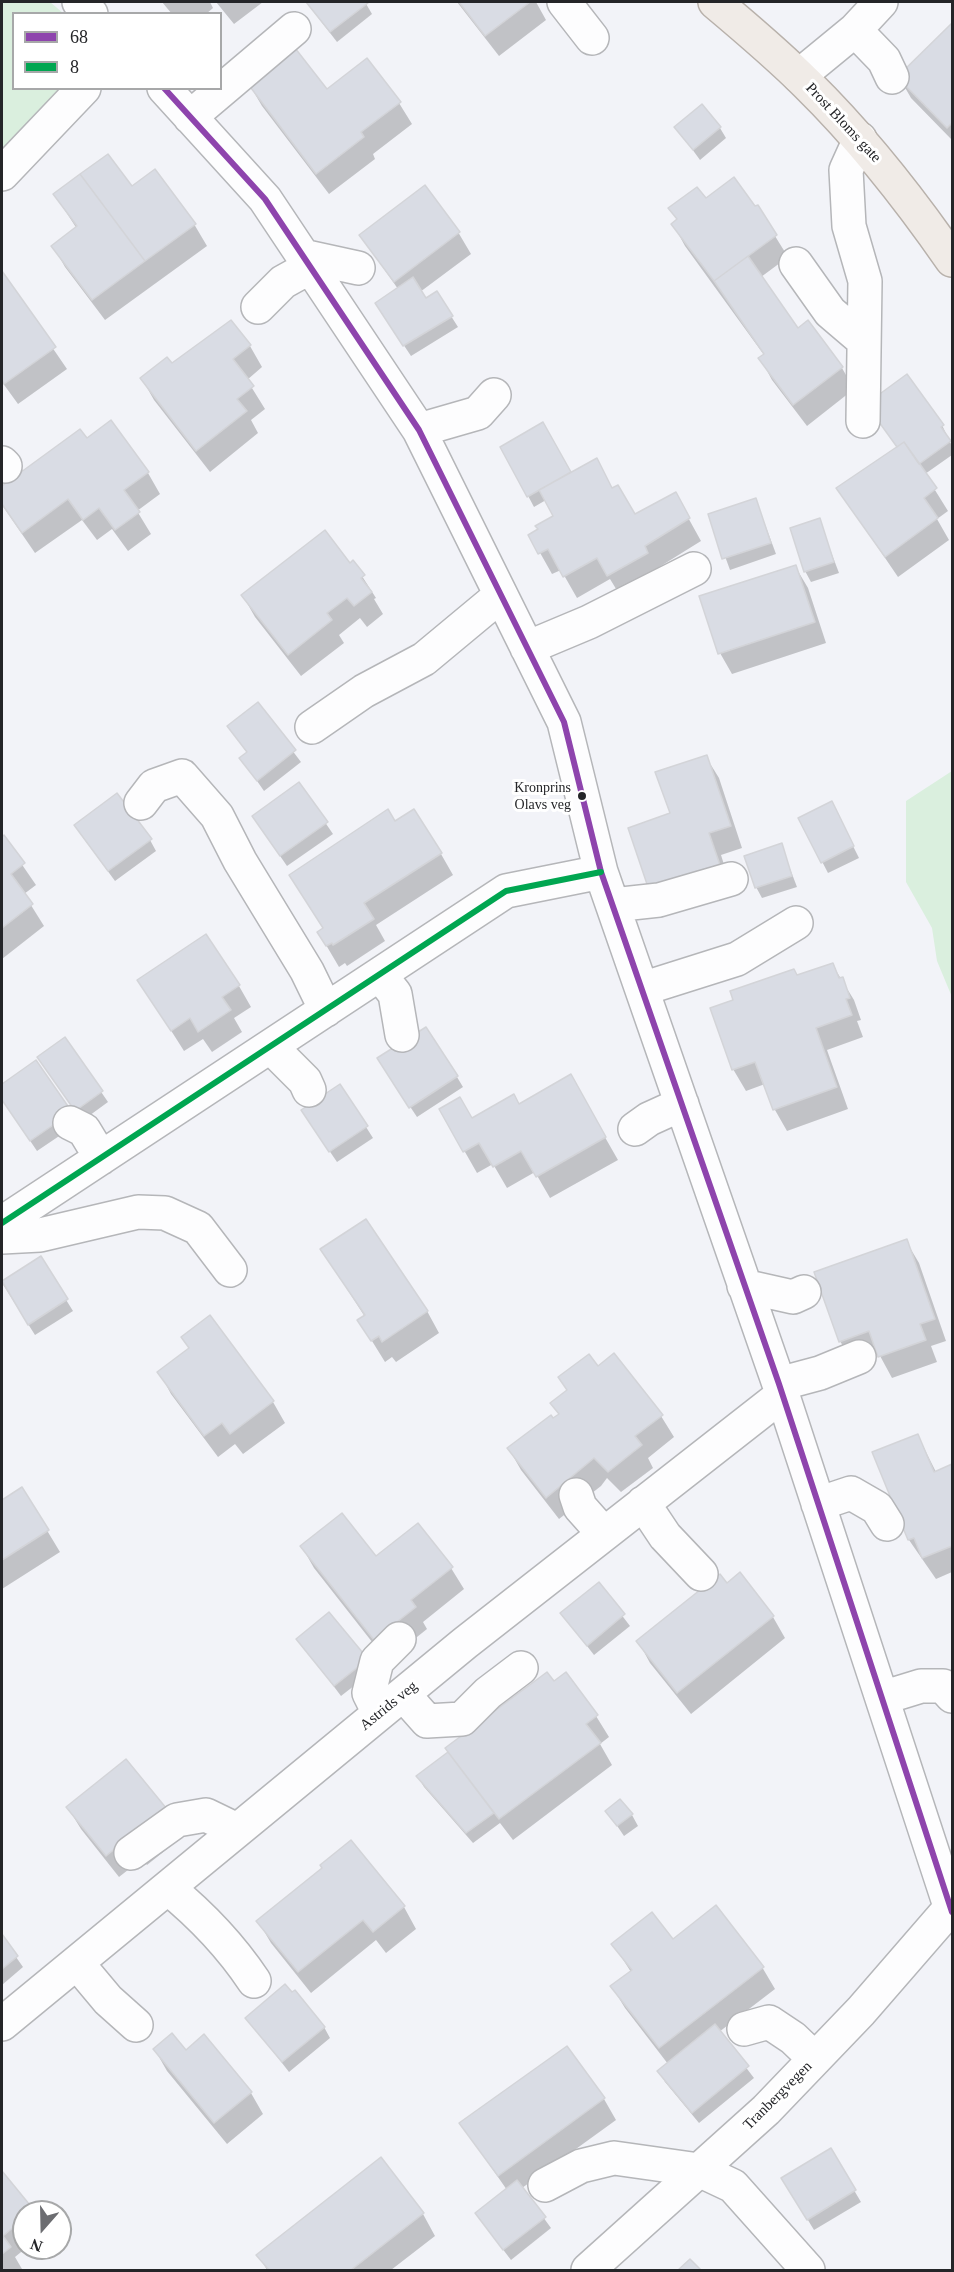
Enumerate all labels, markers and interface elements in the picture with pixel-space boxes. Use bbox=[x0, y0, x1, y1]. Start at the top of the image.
legend bbox=[12, 12, 222, 90]
text: 68 bbox=[70, 27, 88, 47]
text: 8 bbox=[70, 57, 79, 77]
street label: Prost Bloms gate bbox=[801, 79, 885, 167]
place label: Kronprins Olavs veg bbox=[514, 780, 571, 813]
marker: Kronprins Olavs veg bbox=[576, 790, 588, 802]
street label: Astrids veg bbox=[357, 1677, 421, 1735]
street label: Tranbergvegen bbox=[740, 2058, 816, 2134]
north arrow bbox=[12, 2200, 72, 2260]
text: N bbox=[28, 2236, 45, 2255]

